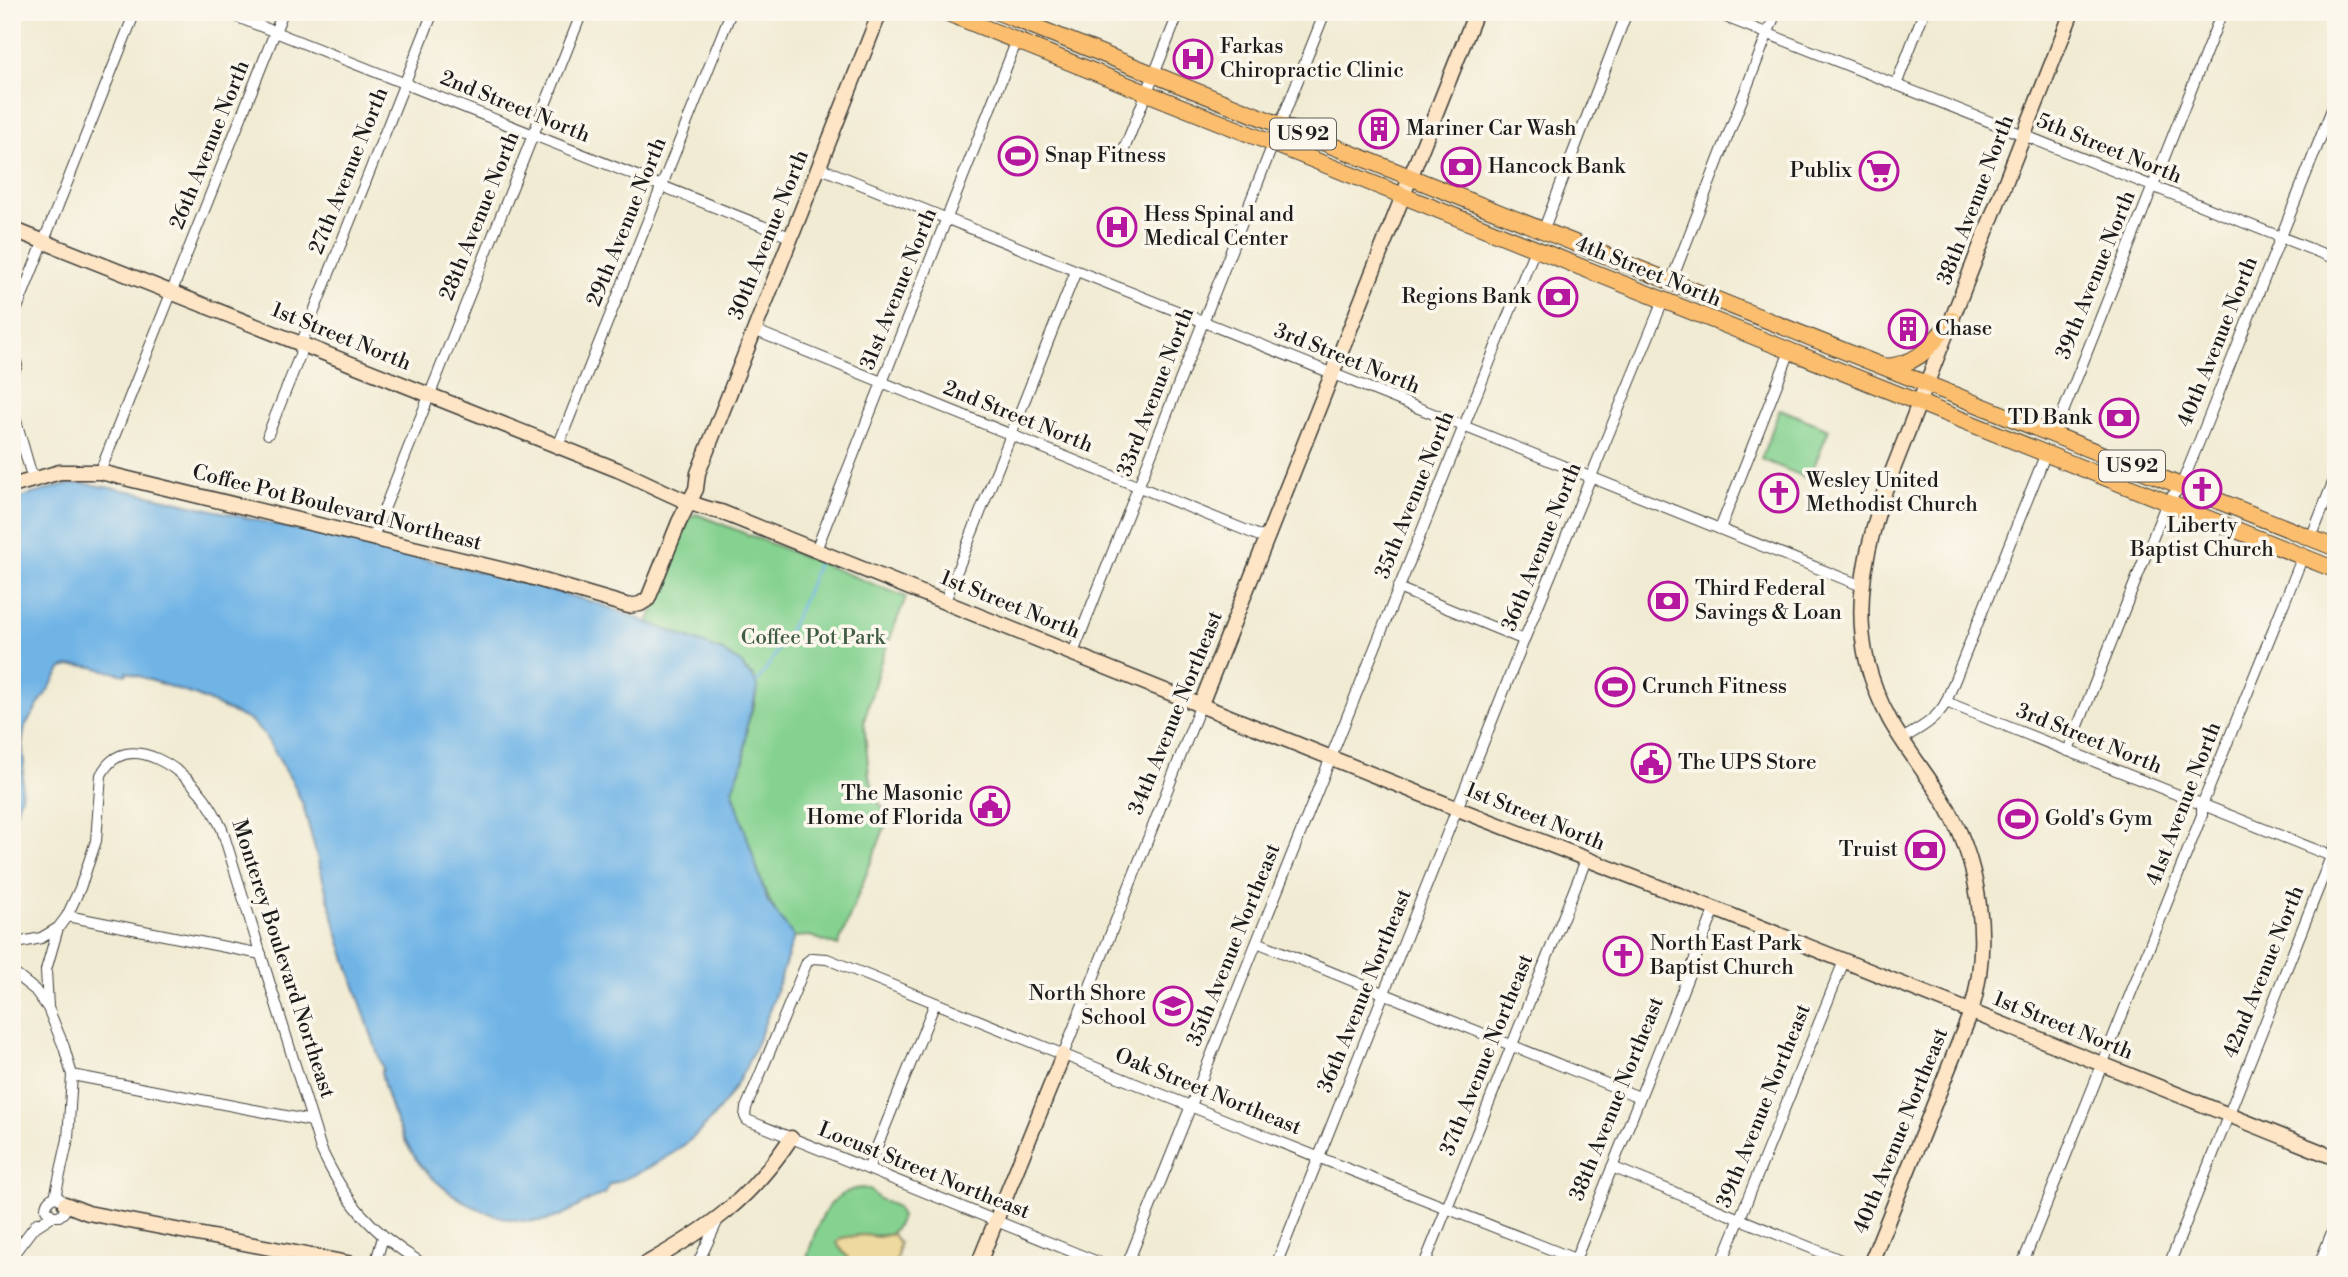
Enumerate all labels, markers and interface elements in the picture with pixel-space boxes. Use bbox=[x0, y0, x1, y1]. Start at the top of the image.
place label: Farkas Chiropractic Clinic bbox=[1220, 34, 1404, 84]
hospital icon: Farkas Chiropractic Clinic bbox=[1172, 38, 1214, 80]
street label: 26th Avenue North bbox=[164, 56, 256, 233]
street label: 2nd Street North bbox=[436, 65, 594, 149]
street label: 27th Avenue North bbox=[304, 83, 394, 258]
building icon: Mariner Car Wash bbox=[1358, 108, 1400, 150]
street label: 5th Street North bbox=[2033, 108, 2186, 190]
street label: 38th Avenue North bbox=[1932, 111, 2020, 288]
place label: Mariner Car Wash bbox=[1406, 116, 1577, 142]
road number: US 92 bbox=[1270, 118, 1336, 150]
street label: 28th Avenue North bbox=[434, 127, 526, 304]
street label: 29th Avenue North bbox=[581, 133, 673, 310]
sports icon: Snap Fitness bbox=[997, 135, 1039, 177]
place label: Snap Fitness bbox=[1045, 143, 1166, 169]
street label: 30th Avenue North bbox=[723, 146, 815, 324]
bank icon: Hancock Bank bbox=[1440, 146, 1482, 188]
supermarket icon: Publix bbox=[1858, 150, 1900, 192]
place label: Hancock Bank bbox=[1488, 154, 1626, 180]
place label: Publix bbox=[1790, 158, 1852, 184]
street label: 39th Avenue North bbox=[2050, 187, 2142, 363]
place label: Hess Spinal and Medical Center bbox=[1144, 202, 1294, 252]
street label: 31st Avenue North bbox=[855, 204, 943, 374]
hospital icon: Hess Spinal and Medical Center bbox=[1096, 206, 1138, 248]
street label: 4th Street North bbox=[1571, 231, 1725, 313]
street label: 40th Avenue North bbox=[2172, 253, 2264, 431]
bank icon: Regions Bank bbox=[1537, 276, 1579, 318]
place label: Regions Bank bbox=[1402, 284, 1532, 310]
street label: 1st Street North bbox=[267, 297, 415, 377]
street label: 33rd Avenue North bbox=[1112, 303, 1200, 480]
building icon: Chase bbox=[1887, 308, 1929, 350]
place label: Chase bbox=[1935, 316, 1992, 342]
street label: 3rd Street North bbox=[1270, 318, 1424, 400]
street label: 2nd Street North bbox=[939, 375, 1097, 459]
bank icon: TD Bank bbox=[2098, 397, 2140, 439]
place label: TD Bank bbox=[2008, 405, 2093, 431]
street label: 35th Avenue North bbox=[1370, 407, 1461, 583]
road number: US 92 bbox=[2099, 450, 2165, 481]
street label: Coffee Pot Boulevard Northeast bbox=[190, 459, 485, 557]
street label: 36th Avenue North bbox=[1496, 459, 1588, 635]
place label: Wesley United Methodist Church bbox=[1805, 468, 1978, 518]
church icon: Liberty Baptist Church bbox=[2181, 468, 2223, 510]
church icon: Wesley United Methodist Church bbox=[1758, 472, 1800, 514]
place label: Liberty Baptist Church bbox=[2129, 513, 2274, 563]
street label: 1st Street North bbox=[936, 565, 1084, 645]
place label: Third Federal Savings & Loan bbox=[1695, 576, 1842, 626]
bank icon: Third Federal Savings & Loan bbox=[1647, 580, 1689, 622]
street label: 34th Avenue Northeast bbox=[1123, 607, 1229, 819]
park label: Coffee Pot Park bbox=[741, 625, 886, 651]
sports icon: Crunch Fitness bbox=[1594, 666, 1636, 708]
place label: Crunch Fitness bbox=[1642, 674, 1787, 700]
street label: 3rd Street North bbox=[2012, 698, 2166, 780]
street label: 41st Avenue North bbox=[2141, 718, 2227, 890]
public building icon: The UPS Store bbox=[1630, 742, 1672, 784]
place label: The UPS Store bbox=[1678, 750, 1817, 776]
street label: 1st Street North bbox=[1461, 777, 1609, 857]
place label: The Masonic Home of Florida bbox=[807, 781, 963, 831]
public building icon: The Masonic Home of Florida bbox=[969, 785, 1011, 827]
sports icon: Gold's Gym bbox=[1997, 798, 2039, 840]
place label: Gold's Gym bbox=[2045, 806, 2153, 832]
street label: Monterey Boulevard Northeast bbox=[226, 817, 341, 1102]
bank icon: Truist bbox=[1904, 829, 1946, 871]
place label: Truist bbox=[1839, 837, 1899, 863]
street label: 35th Avenue Northeast bbox=[1181, 839, 1287, 1050]
street label: 42nd Avenue North bbox=[2218, 881, 2311, 1062]
street label: 36th Avenue Northeast bbox=[1312, 885, 1418, 1097]
place label: North East Park Baptist Church bbox=[1649, 931, 1802, 981]
church icon: North East Park Baptist Church bbox=[1602, 935, 1644, 977]
street label: 37th Avenue Northeast bbox=[1435, 950, 1540, 1159]
place label: North Shore School bbox=[1029, 981, 1146, 1031]
school or university icon: North Shore School bbox=[1152, 985, 1194, 1027]
street label: 1st Street North bbox=[1989, 986, 2137, 1066]
street label: 38th Avenue Northeast bbox=[1564, 993, 1670, 1205]
street label: 39th Avenue Northeast bbox=[1711, 1000, 1817, 1212]
street label: 40th Avenue Northeast bbox=[1848, 1024, 1954, 1238]
street label: Oak Street Northeast bbox=[1111, 1043, 1306, 1141]
street label: Locust Street Northeast bbox=[814, 1117, 1034, 1226]

